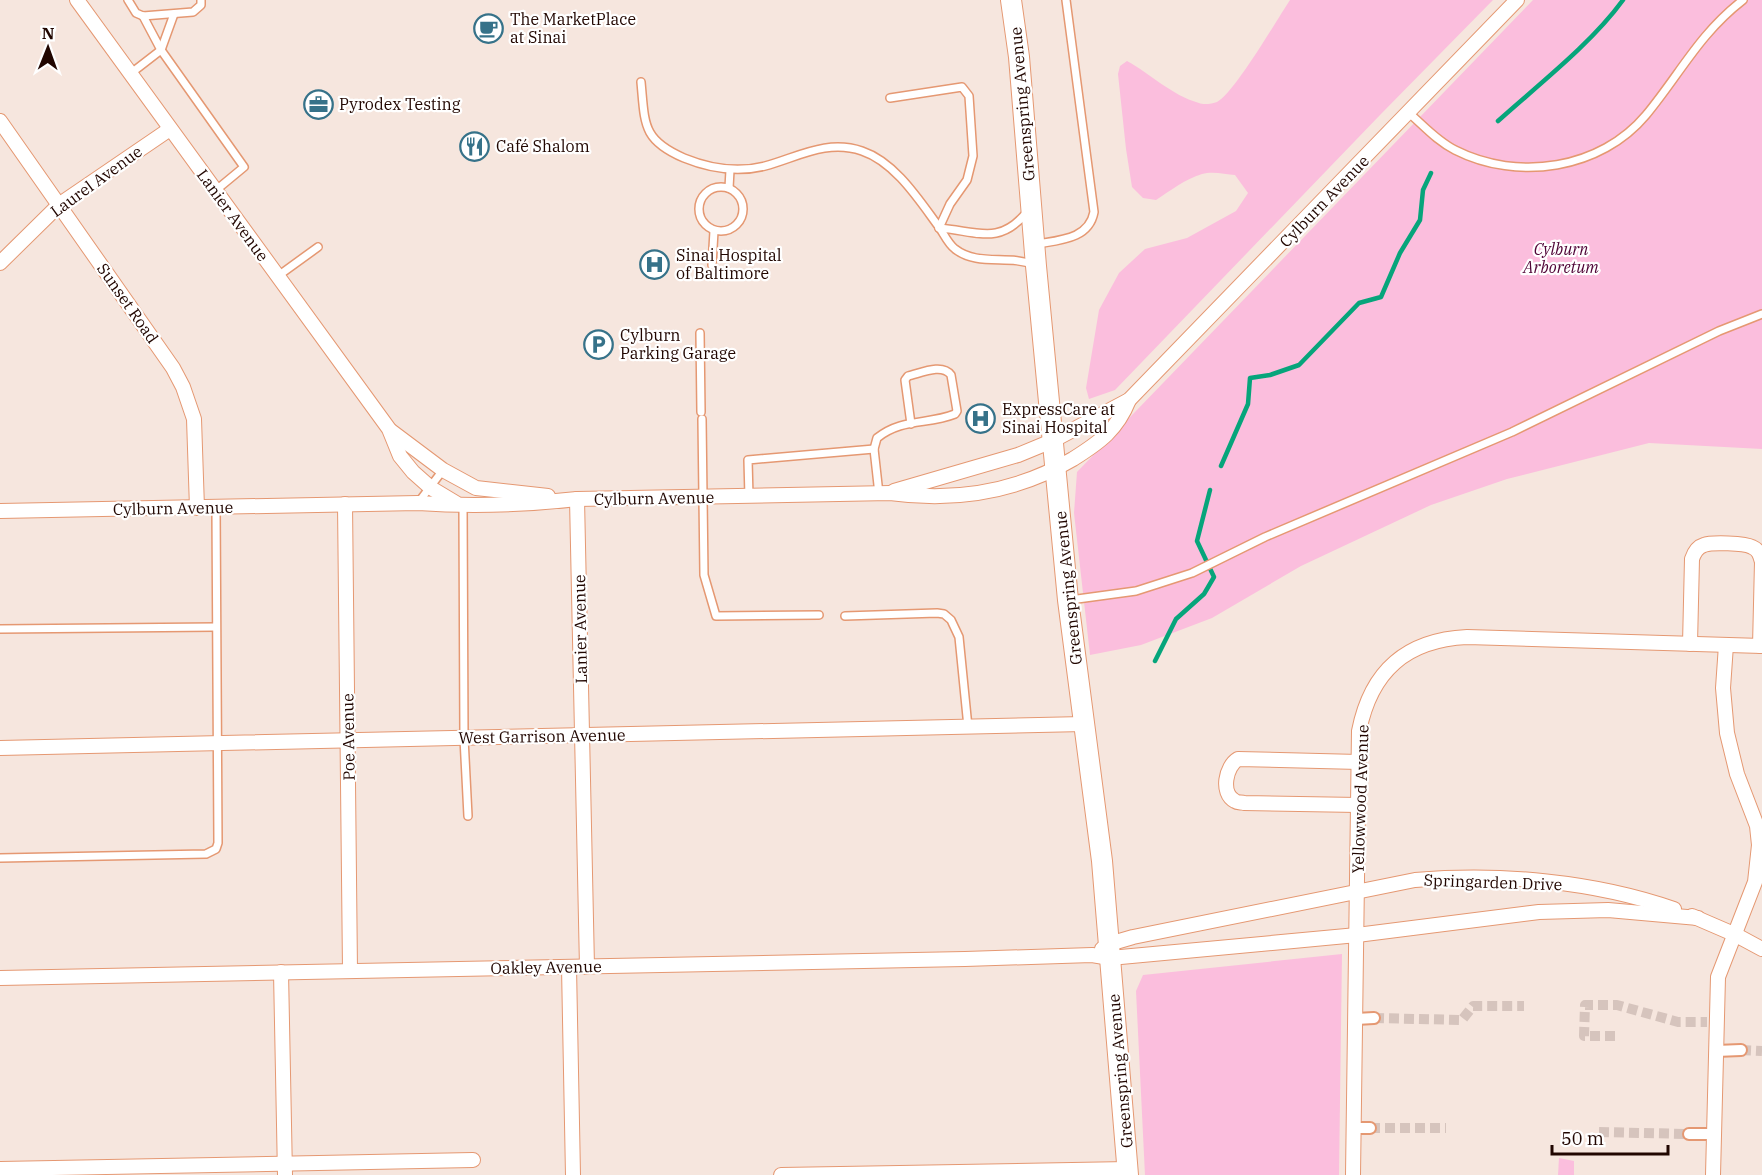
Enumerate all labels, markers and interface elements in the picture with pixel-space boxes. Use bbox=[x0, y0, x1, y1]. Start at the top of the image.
place label: The MarketPlace at Sinai bbox=[510, 9, 636, 47]
cafe icon: The MarketPlace at Sinai bbox=[473, 12, 505, 44]
north arrow bbox=[18, 18, 78, 78]
text: N bbox=[42, 23, 55, 43]
street label: Greenspring Avenue bbox=[1005, 26, 1039, 182]
office icon: Pyrodex Testing bbox=[302, 88, 334, 120]
place label: Pyrodex Testing bbox=[339, 94, 461, 114]
restaurant icon: Café Shalom bbox=[459, 130, 491, 162]
place label: Café Shalom bbox=[496, 136, 590, 156]
street label: Laurel Avenue bbox=[46, 141, 146, 221]
street label: Cylburn Avenue bbox=[1275, 151, 1373, 251]
street label: Lanier Avenue bbox=[193, 165, 273, 265]
park label: Cylburn Arboretum bbox=[1522, 239, 1599, 277]
place label: Sinai Hospital of Baltimore bbox=[676, 245, 782, 283]
hospital icon: Sinai Hospital of Baltimore bbox=[639, 248, 671, 280]
street label: Sunset Road bbox=[93, 259, 163, 347]
place label: Cylburn Parking Garage bbox=[620, 325, 736, 363]
parking icon: Cylburn Parking Garage bbox=[583, 328, 615, 360]
place label: ExpressCare at Sinai Hospital bbox=[1002, 399, 1115, 437]
hospital icon: ExpressCare at Sinai Hospital bbox=[965, 402, 997, 434]
street label: Cylburn Avenue bbox=[594, 487, 714, 509]
street label: Cylburn Avenue bbox=[113, 497, 233, 519]
street label: Greenspring Avenue bbox=[1050, 510, 1086, 666]
street label: Lanier Avenue bbox=[569, 574, 591, 684]
street label: Poe Avenue bbox=[337, 693, 359, 781]
street label: Yellowwood Avenue bbox=[1347, 724, 1373, 874]
street label: West Garrison Avenue bbox=[458, 725, 626, 747]
street label: Springarden Drive bbox=[1423, 870, 1563, 894]
street label: Oakley Avenue bbox=[490, 956, 602, 978]
street label: Greenspring Avenue bbox=[1103, 993, 1137, 1149]
scale bar bbox=[1552, 1118, 1668, 1156]
text: 50 m bbox=[1561, 1127, 1604, 1150]

